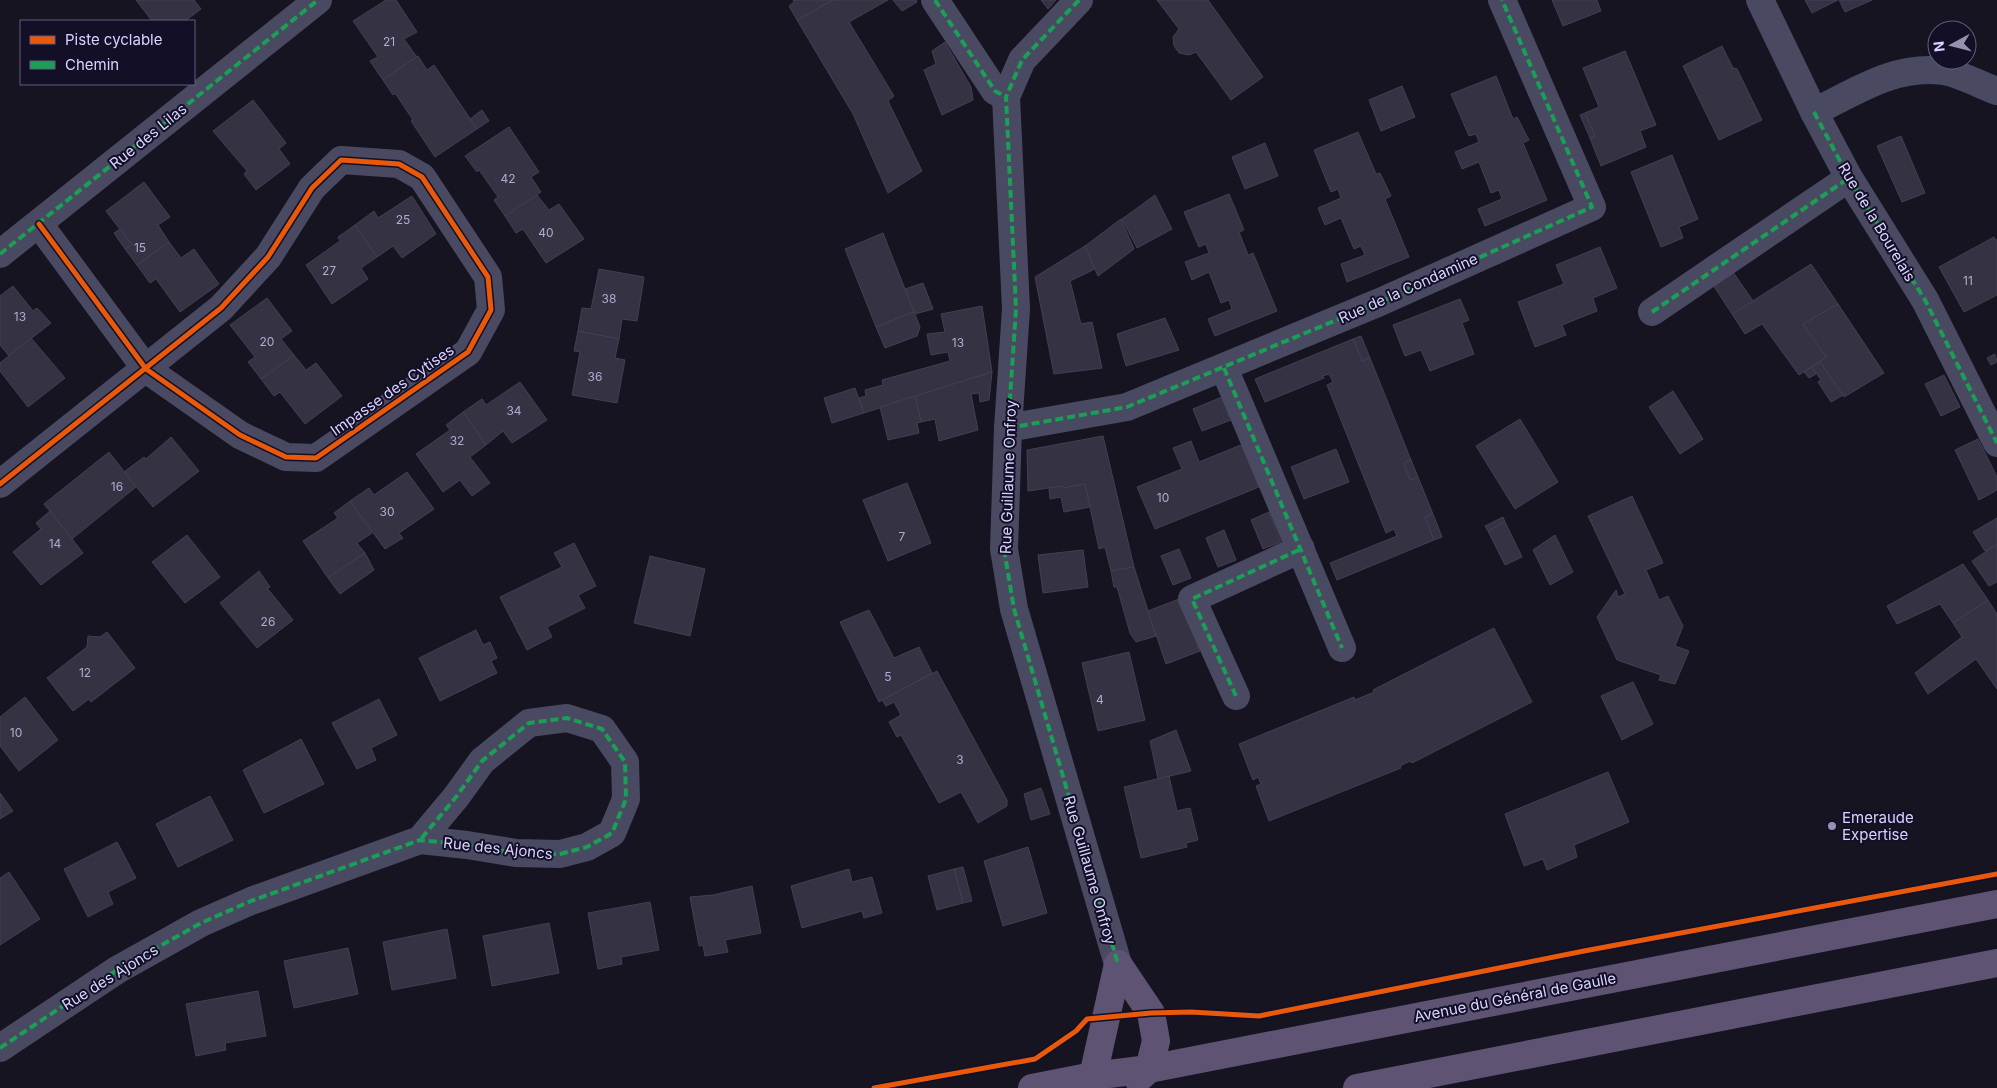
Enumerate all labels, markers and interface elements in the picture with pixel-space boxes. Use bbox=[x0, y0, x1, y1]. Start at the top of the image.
legend bbox=[20, 20, 195, 85]
north arrow bbox=[1927, 20, 1977, 70]
text: Piste cyclable bbox=[65, 30, 162, 49]
house number: 21 bbox=[383, 34, 395, 49]
text: N bbox=[1930, 40, 1948, 53]
text: Chemin bbox=[65, 55, 119, 74]
street label: Rue des Lilas bbox=[106, 99, 190, 173]
street label: Rue de la Bourelais bbox=[1834, 159, 1920, 285]
house number: 42 bbox=[500, 171, 516, 186]
house number: 25 bbox=[396, 212, 410, 227]
house number: 40 bbox=[538, 225, 554, 240]
house number: 15 bbox=[134, 240, 146, 255]
street label: Rue de la Condamine bbox=[1335, 249, 1481, 327]
house number: 27 bbox=[322, 263, 336, 278]
house number: 11 bbox=[1963, 273, 1973, 288]
house number: 38 bbox=[602, 291, 616, 306]
house number: 13 bbox=[14, 309, 26, 324]
house number: 20 bbox=[260, 334, 274, 349]
house number: 13 bbox=[952, 335, 964, 350]
street label: Impasse des Cytises bbox=[327, 340, 458, 440]
house number: 36 bbox=[588, 369, 602, 384]
street label: Rue Guillaume Onfroy bbox=[996, 399, 1020, 554]
house number: 34 bbox=[506, 403, 522, 418]
house number: 32 bbox=[450, 433, 464, 448]
house number: 16 bbox=[111, 479, 123, 494]
house number: 10 bbox=[1157, 490, 1169, 505]
house number: 30 bbox=[380, 504, 394, 519]
house number: 7 bbox=[899, 529, 906, 544]
house number: 14 bbox=[49, 536, 62, 551]
house number: 26 bbox=[261, 614, 275, 629]
house number: 12 bbox=[79, 665, 91, 680]
house number: 5 bbox=[884, 669, 892, 684]
house number: 4 bbox=[1096, 692, 1104, 707]
house number: 10 bbox=[10, 725, 22, 740]
house number: 3 bbox=[956, 752, 964, 767]
street label: Rue Guillaume Onfroy bbox=[1060, 793, 1121, 947]
place label: Emeraude Expertise bbox=[1842, 808, 1914, 844]
marker: Emeraude Expertise bbox=[1826, 820, 1838, 832]
street label: Rue des Ajoncs bbox=[442, 833, 554, 863]
street label: Rue des Ajoncs bbox=[58, 940, 162, 1014]
street label: Avenue du Général de Gaulle bbox=[1412, 968, 1618, 1026]

